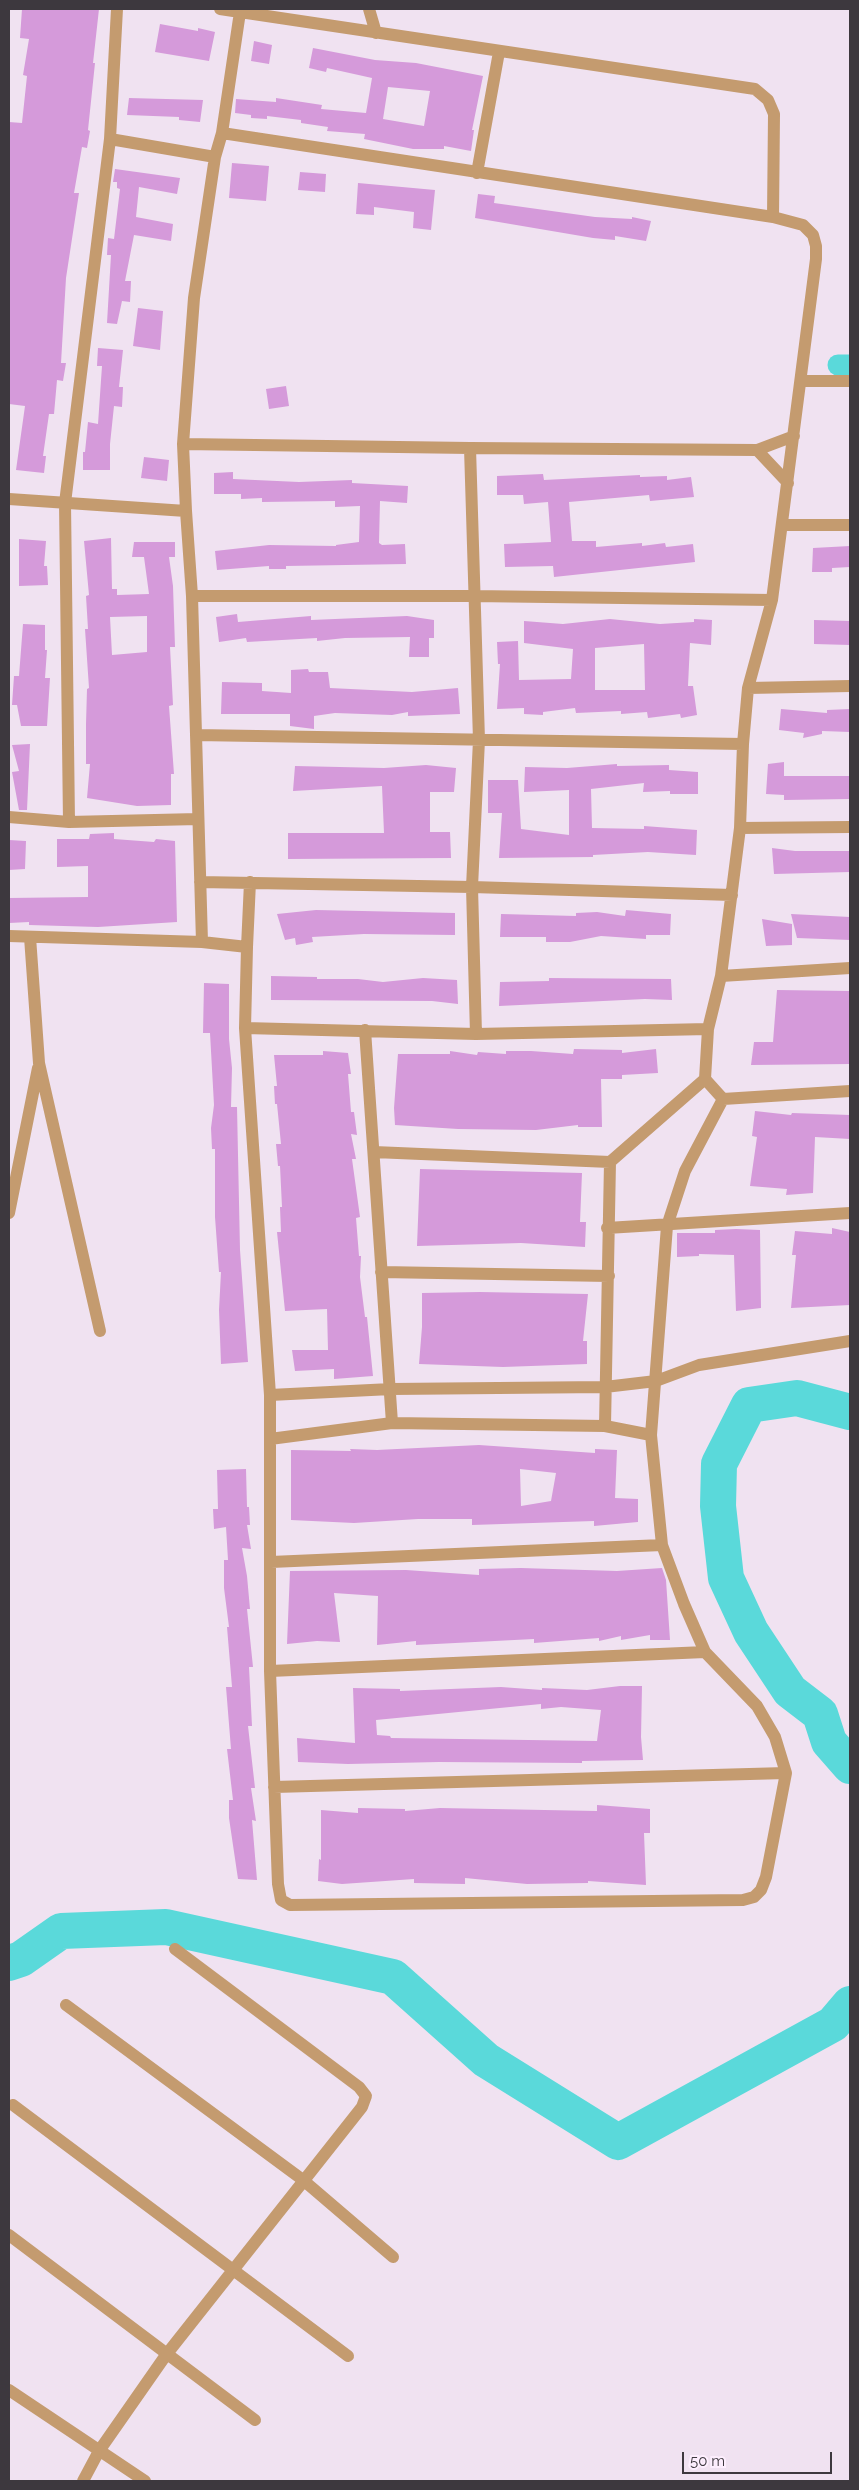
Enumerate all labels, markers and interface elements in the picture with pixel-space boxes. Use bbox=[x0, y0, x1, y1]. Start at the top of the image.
scale bar bbox=[684, 2442, 834, 2474]
text: 50 m bbox=[690, 2452, 725, 2470]

